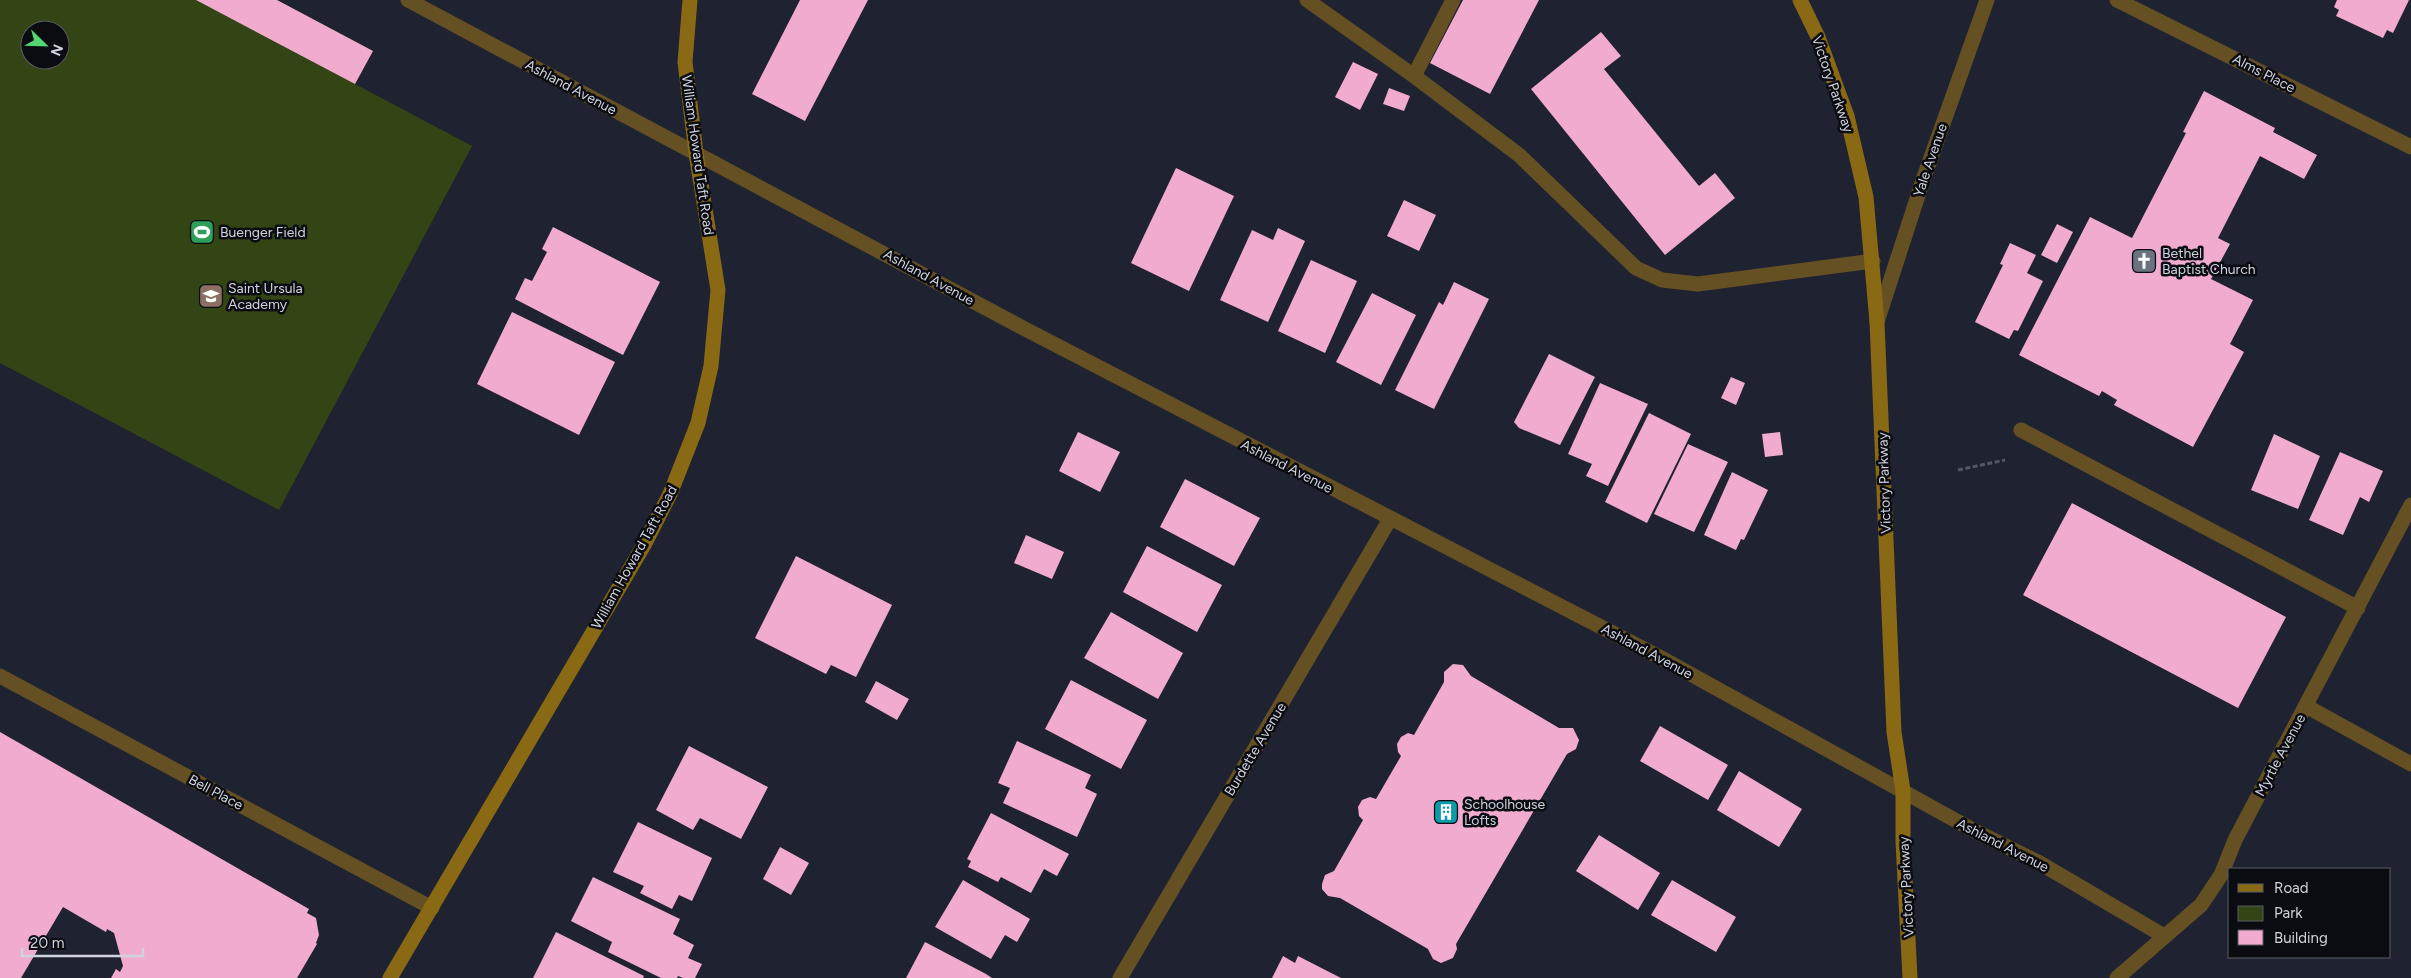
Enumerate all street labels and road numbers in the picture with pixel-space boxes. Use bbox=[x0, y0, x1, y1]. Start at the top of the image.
street label: Victory Parkway bbox=[1808, 34, 1857, 135]
street label: Alms Place bbox=[2230, 50, 2298, 97]
street label: Ashland Avenue bbox=[522, 56, 620, 119]
street label: William Howard Taft Road bbox=[678, 74, 717, 236]
street label: Yale Avenue bbox=[1910, 121, 1951, 199]
street label: Ashland Avenue bbox=[881, 246, 977, 309]
street label: Victory Parkway bbox=[1874, 431, 1895, 534]
street label: Ashland Avenue bbox=[1238, 436, 1336, 497]
street label: William Howard Taft Road bbox=[588, 482, 681, 632]
street label: Ashland Avenue bbox=[1598, 620, 1696, 683]
street label: Burdette Avenue bbox=[1221, 699, 1290, 799]
street label: Myrtle Avenue bbox=[2252, 711, 2309, 799]
street label: Bell Place bbox=[186, 771, 246, 814]
street label: Ashland Avenue bbox=[1954, 815, 2052, 876]
street label: Victory Parkway bbox=[1895, 835, 1918, 938]

